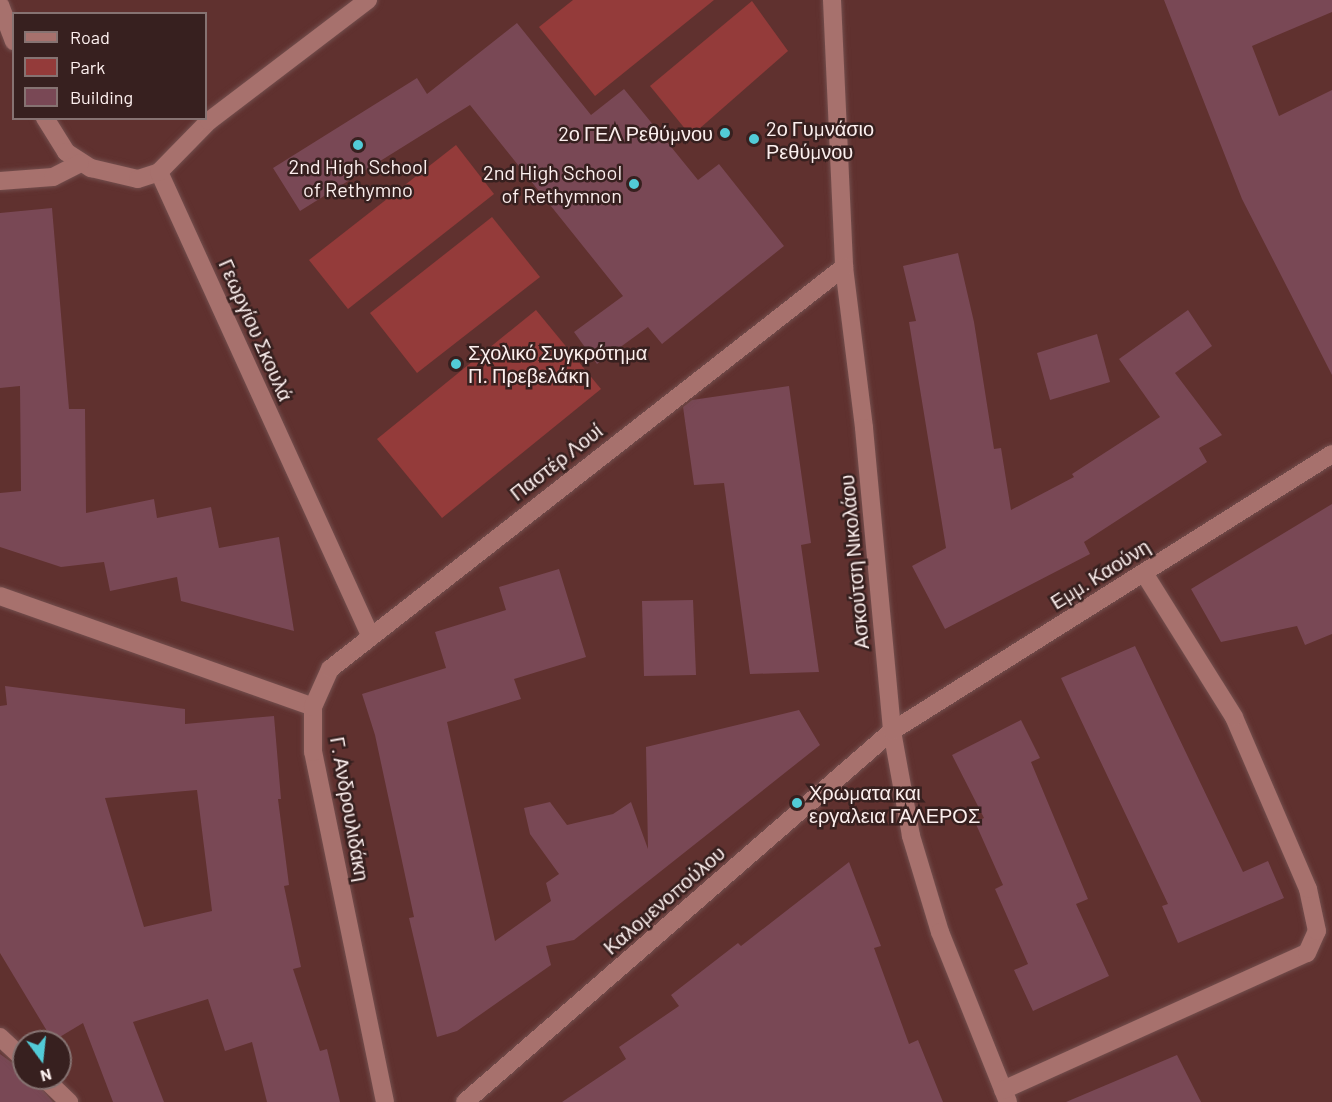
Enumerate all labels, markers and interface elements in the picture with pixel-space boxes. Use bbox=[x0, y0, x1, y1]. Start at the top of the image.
legend bbox=[12, 12, 207, 120]
text: Road bbox=[70, 26, 110, 48]
text: Park bbox=[70, 56, 105, 78]
text: Building bbox=[70, 86, 133, 108]
place label: 2ο Γυμνάσιο Ρεθύμνου bbox=[766, 116, 874, 163]
place label: 2ο ΓΕΛ Ρεθύμνου bbox=[558, 121, 713, 145]
marker: 2ο ΓΕΛ Ρεθύμνου bbox=[718, 126, 732, 140]
marker: 2ο Γυμνάσιο Ρεθύμνου bbox=[747, 132, 761, 146]
marker: 2nd High School of Rethymno bbox=[351, 138, 365, 152]
place label: 2nd High School of Rethymno bbox=[288, 154, 428, 201]
place label: 2nd High School of Rethymnon bbox=[483, 160, 622, 207]
marker: 2nd High School of Rethymnon bbox=[627, 177, 641, 191]
street label: Γεωργίου Σκουλά bbox=[214, 255, 298, 405]
place label: Σχολικό Συγκρότημα Π. Πρεβελάκη bbox=[468, 340, 647, 387]
marker: Σχολικό Συγκρότημα Π. Πρεβελάκη bbox=[449, 357, 463, 371]
street label: Παστέρ Λουί bbox=[505, 419, 607, 505]
street label: Ασκούτση Νικολάου bbox=[834, 474, 874, 650]
street label: Εμμ. Καούνη bbox=[1046, 534, 1154, 614]
street label: Γ. Ανδρουλιδάκη bbox=[325, 735, 375, 883]
place label: Χρωματα και εργαλεια ΓΑΛΕΡΟΣ bbox=[809, 780, 980, 827]
marker: Χρωματα και εργαλεια ΓΑΛΕΡΟΣ bbox=[790, 796, 804, 810]
street label: Καλομενοπούλου bbox=[598, 841, 730, 959]
north arrow bbox=[12, 1030, 72, 1090]
text: N bbox=[39, 1065, 54, 1086]

